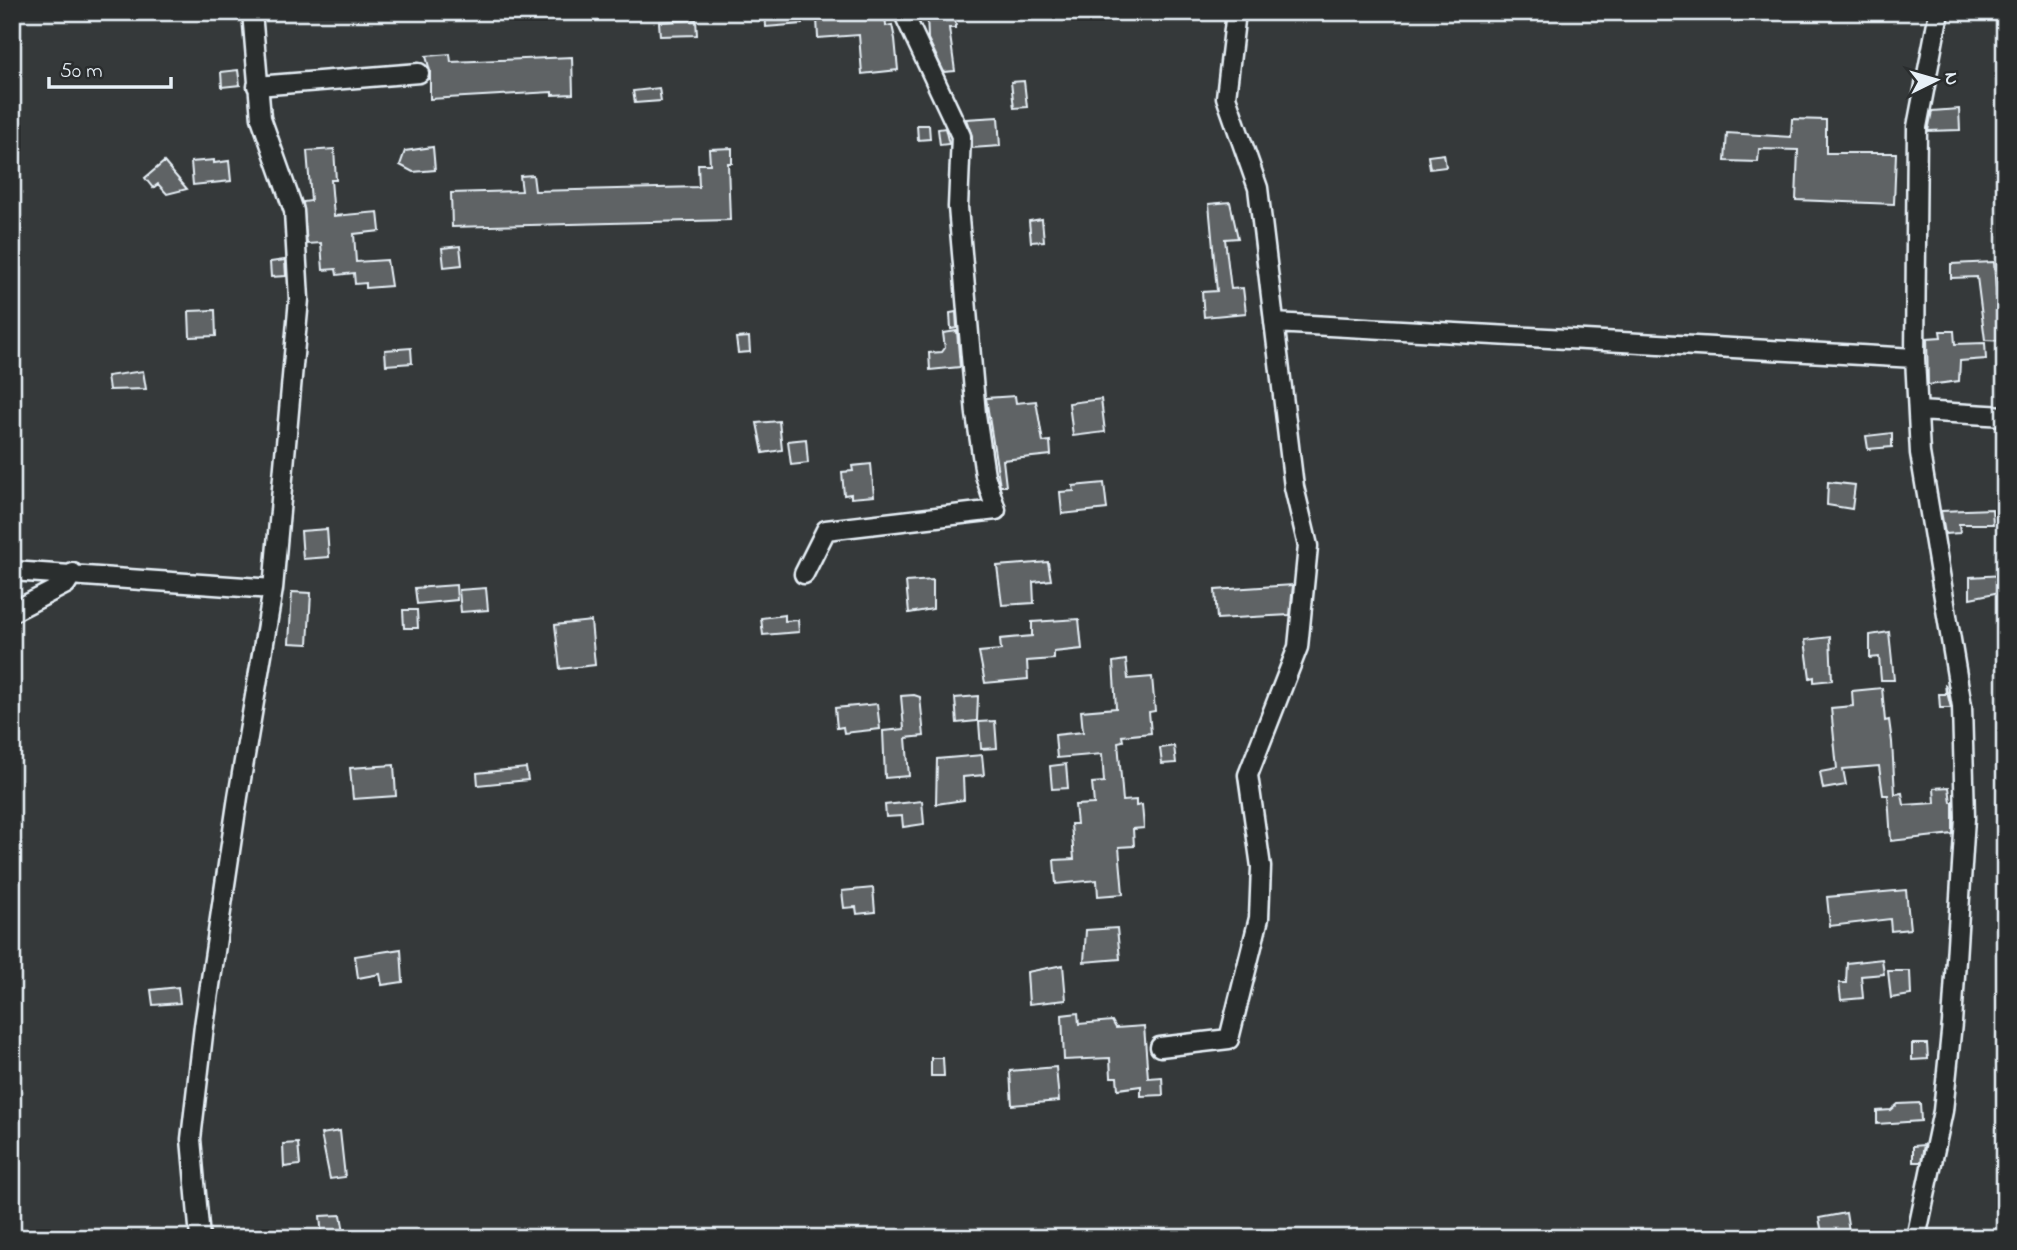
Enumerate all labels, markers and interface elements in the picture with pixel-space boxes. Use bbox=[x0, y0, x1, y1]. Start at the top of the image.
scale bar bbox=[49, 46, 172, 90]
north arrow bbox=[1902, 46, 1972, 116]
text: 50 m bbox=[60, 57, 103, 87]
text: N bbox=[1936, 71, 1964, 86]

